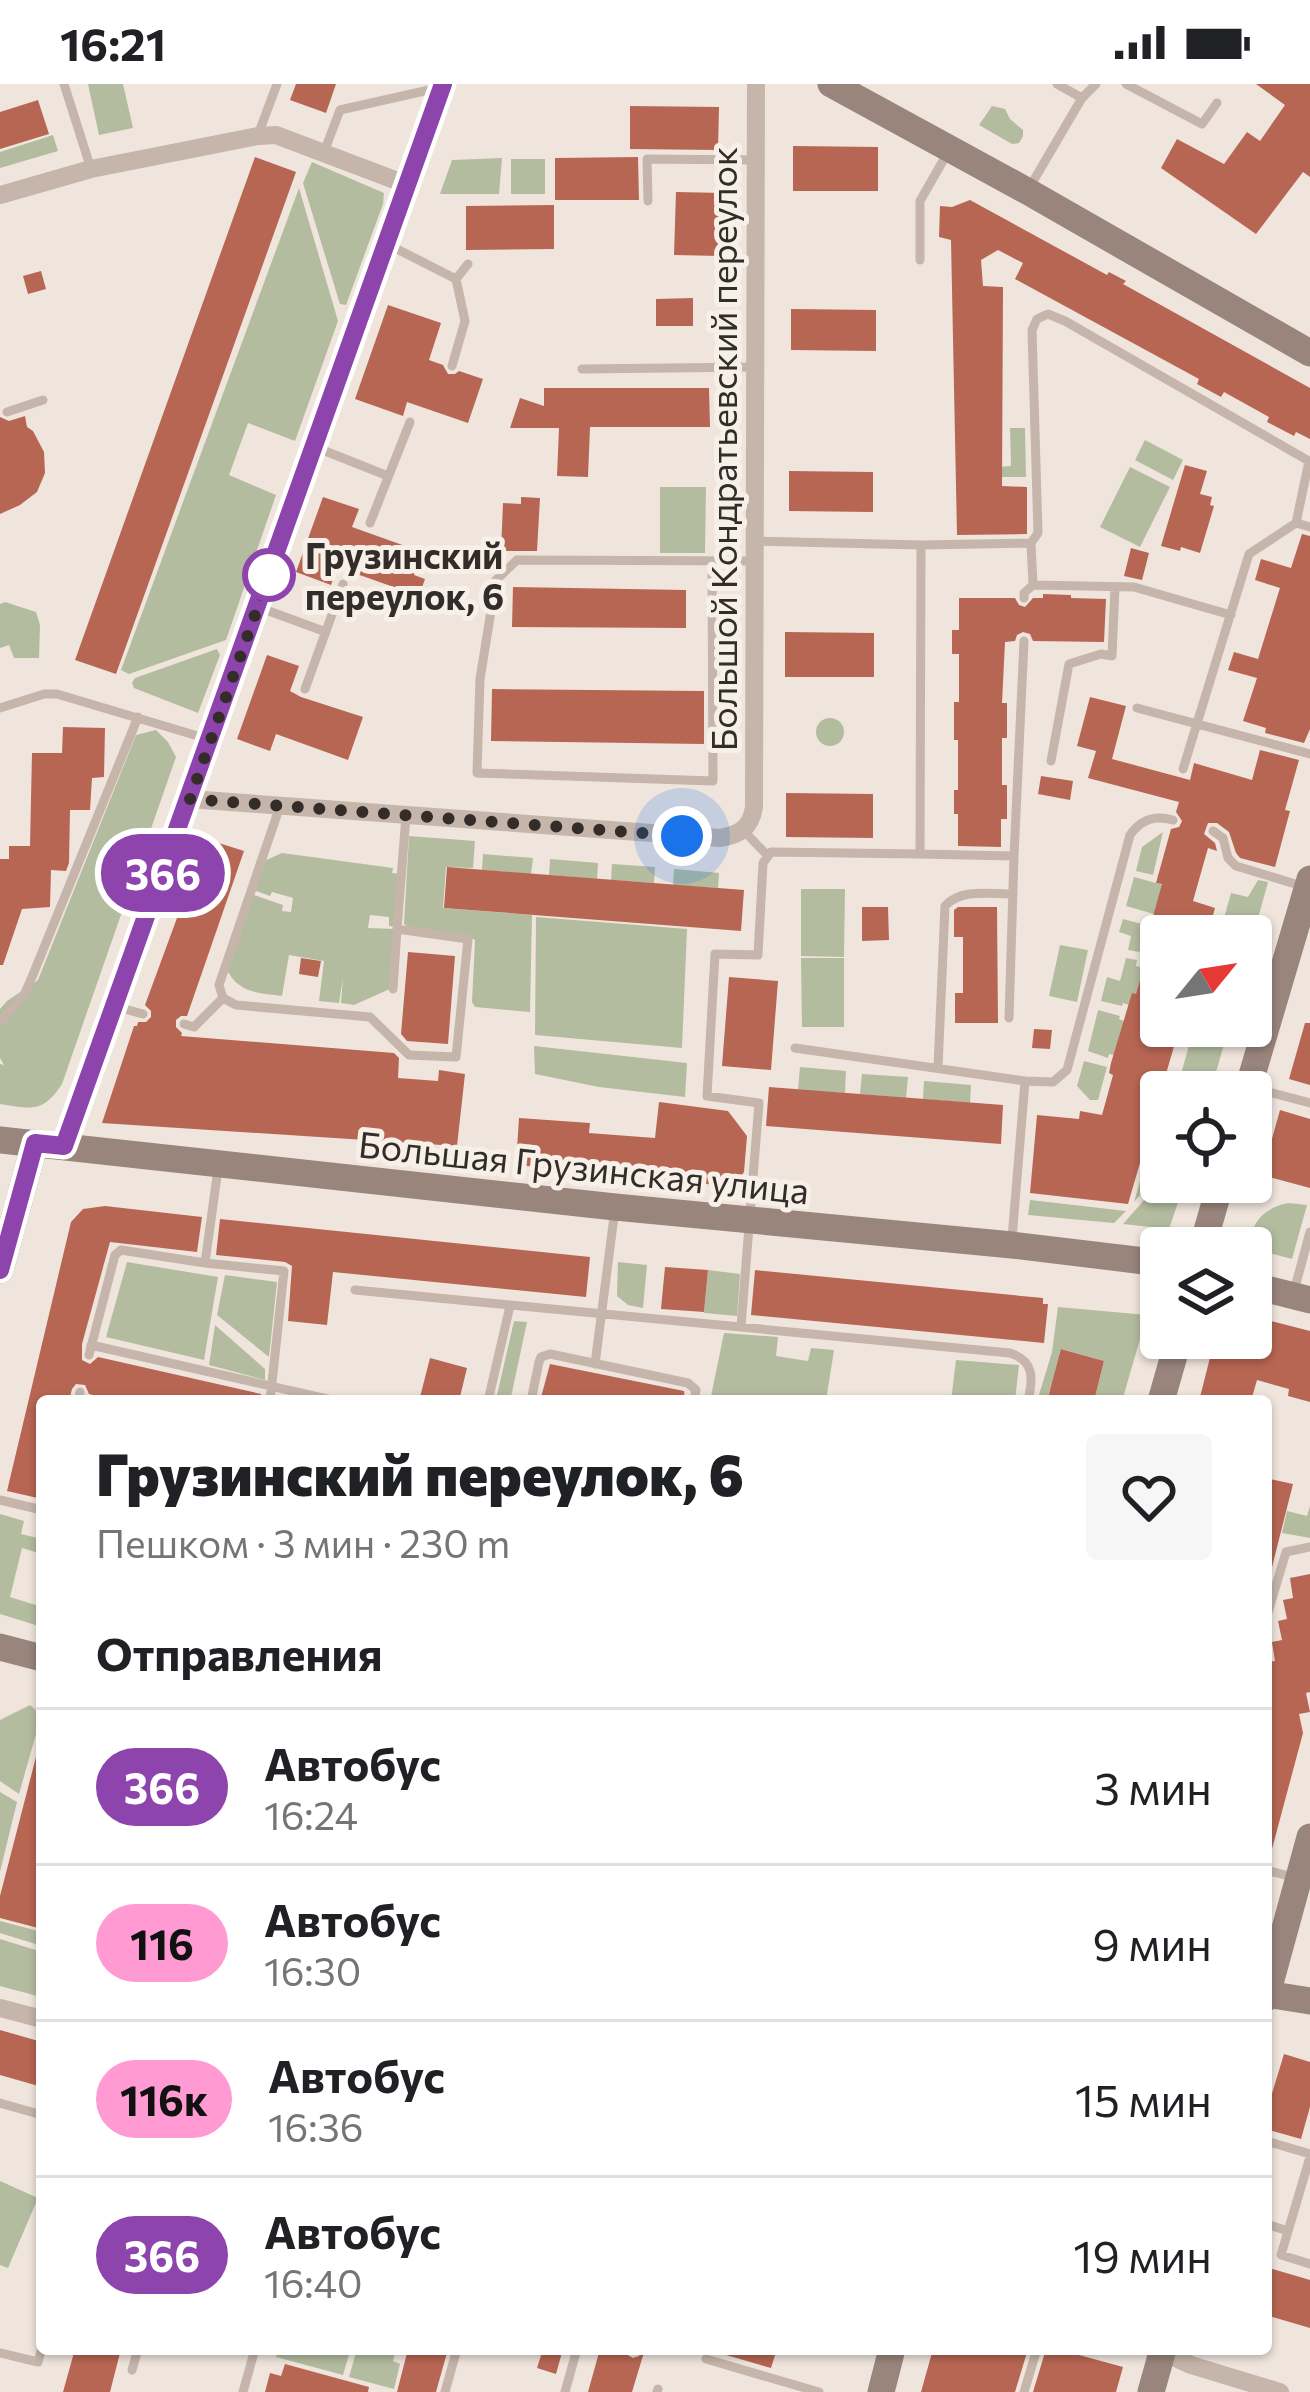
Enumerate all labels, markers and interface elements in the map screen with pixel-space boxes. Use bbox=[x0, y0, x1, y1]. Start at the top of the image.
text: 16:21 bbox=[60, 15, 166, 70]
street label: Большой Кондратьевский переулок bbox=[700, 147, 744, 751]
place label: Грузинский переулок, 6 bbox=[305, 532, 504, 617]
marker: Грузинский переулок, 6 bbox=[244, 550, 294, 600]
your location bbox=[652, 806, 712, 866]
line badge: 366 bbox=[94, 834, 232, 912]
text: 366 bbox=[125, 847, 201, 899]
north arrow bbox=[1140, 915, 1272, 1047]
map controls bbox=[1140, 915, 1272, 1359]
button: locate bbox=[1140, 1071, 1272, 1203]
street label: Большая Грузинская улица bbox=[357, 1120, 811, 1212]
button: layers bbox=[1140, 1227, 1272, 1359]
button: heart bbox=[1086, 1434, 1212, 1560]
text: Грузинский переулок, 6 bbox=[96, 1438, 744, 1508]
text: Пешком · 3 мин · 230 m bbox=[96, 1518, 510, 1566]
text: Отправления bbox=[96, 1625, 383, 1680]
text: Автобус bbox=[264, 1735, 441, 1790]
text: 3 мин bbox=[1094, 1759, 1212, 1814]
text: 366 bbox=[124, 1761, 200, 1813]
text: 16:24 bbox=[264, 1790, 358, 1838]
text: Автобус bbox=[264, 1891, 441, 1946]
text: 9 мин bbox=[1093, 1915, 1212, 1970]
text: 116 bbox=[130, 1917, 194, 1969]
text: 16:30 bbox=[264, 1946, 361, 1994]
text: Автобус bbox=[268, 2047, 445, 2102]
text: 15 мин bbox=[1075, 2071, 1212, 2126]
text: 116к bbox=[120, 2073, 208, 2125]
text: 16:36 bbox=[268, 2102, 363, 2150]
text: Автобус bbox=[264, 2203, 441, 2258]
text: 19 мин bbox=[1073, 2227, 1212, 2282]
text: 366 bbox=[124, 2229, 200, 2281]
text: 16:40 bbox=[264, 2258, 362, 2306]

